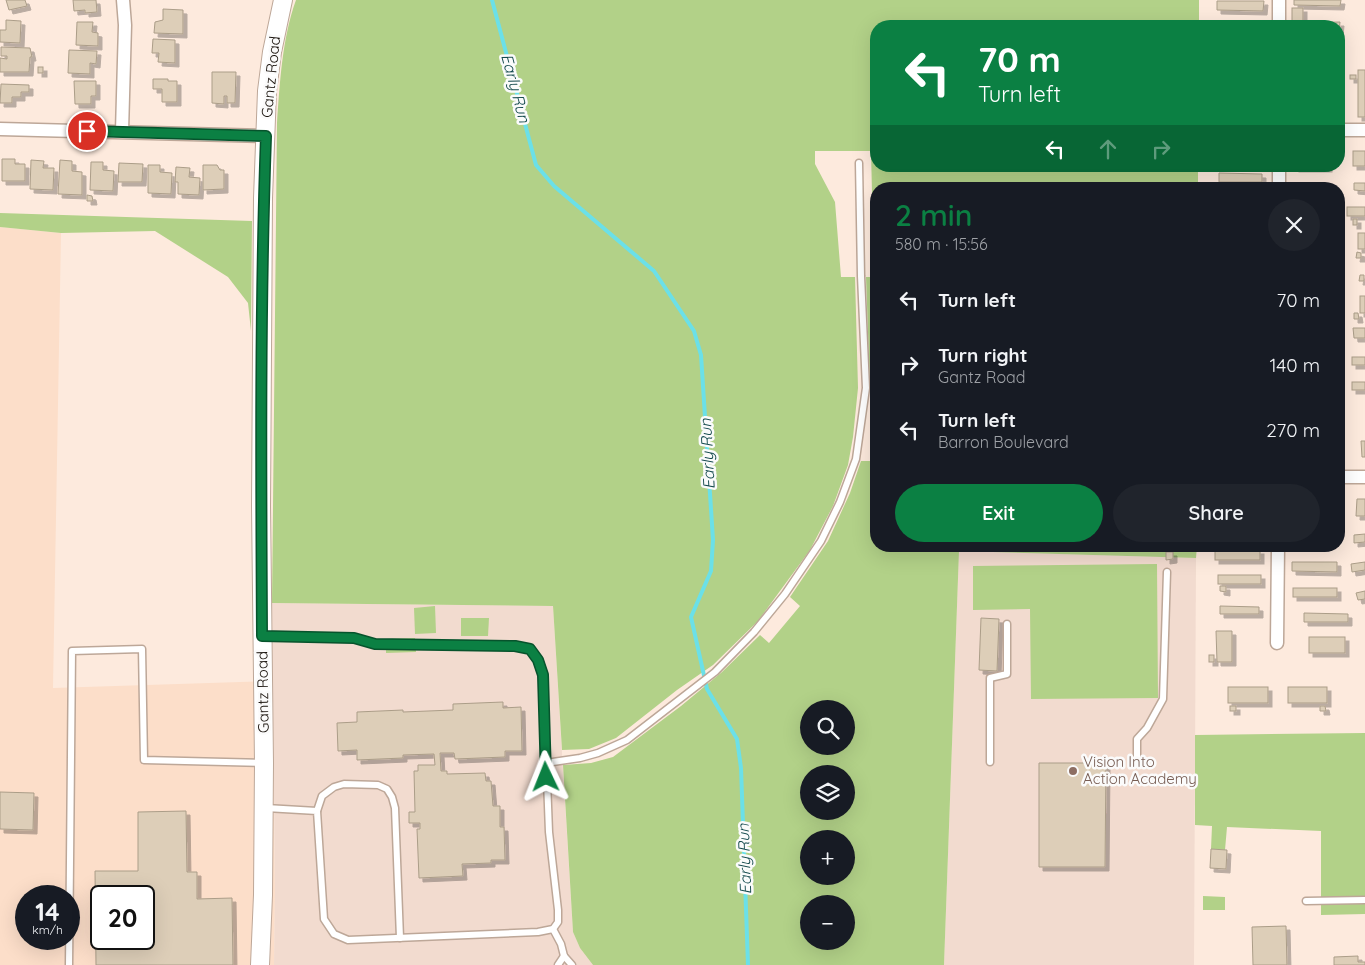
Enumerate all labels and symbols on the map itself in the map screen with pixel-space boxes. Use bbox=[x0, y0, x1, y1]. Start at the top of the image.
street label: Gantz Road bbox=[257, 35, 284, 119]
water label: Early Run bbox=[497, 51, 535, 125]
pin bbox=[66, 110, 108, 152]
water label: Early Run bbox=[695, 417, 719, 490]
street label: Gantz Road bbox=[252, 651, 273, 733]
position arrow bbox=[519, 750, 571, 802]
place label: Vision Into Action Academy bbox=[1083, 752, 1197, 788]
marker: Vision Into Action Academy bbox=[1067, 765, 1079, 777]
water label: Early Run bbox=[733, 823, 755, 895]
speed limit sign: 20 bbox=[90, 885, 155, 950]

